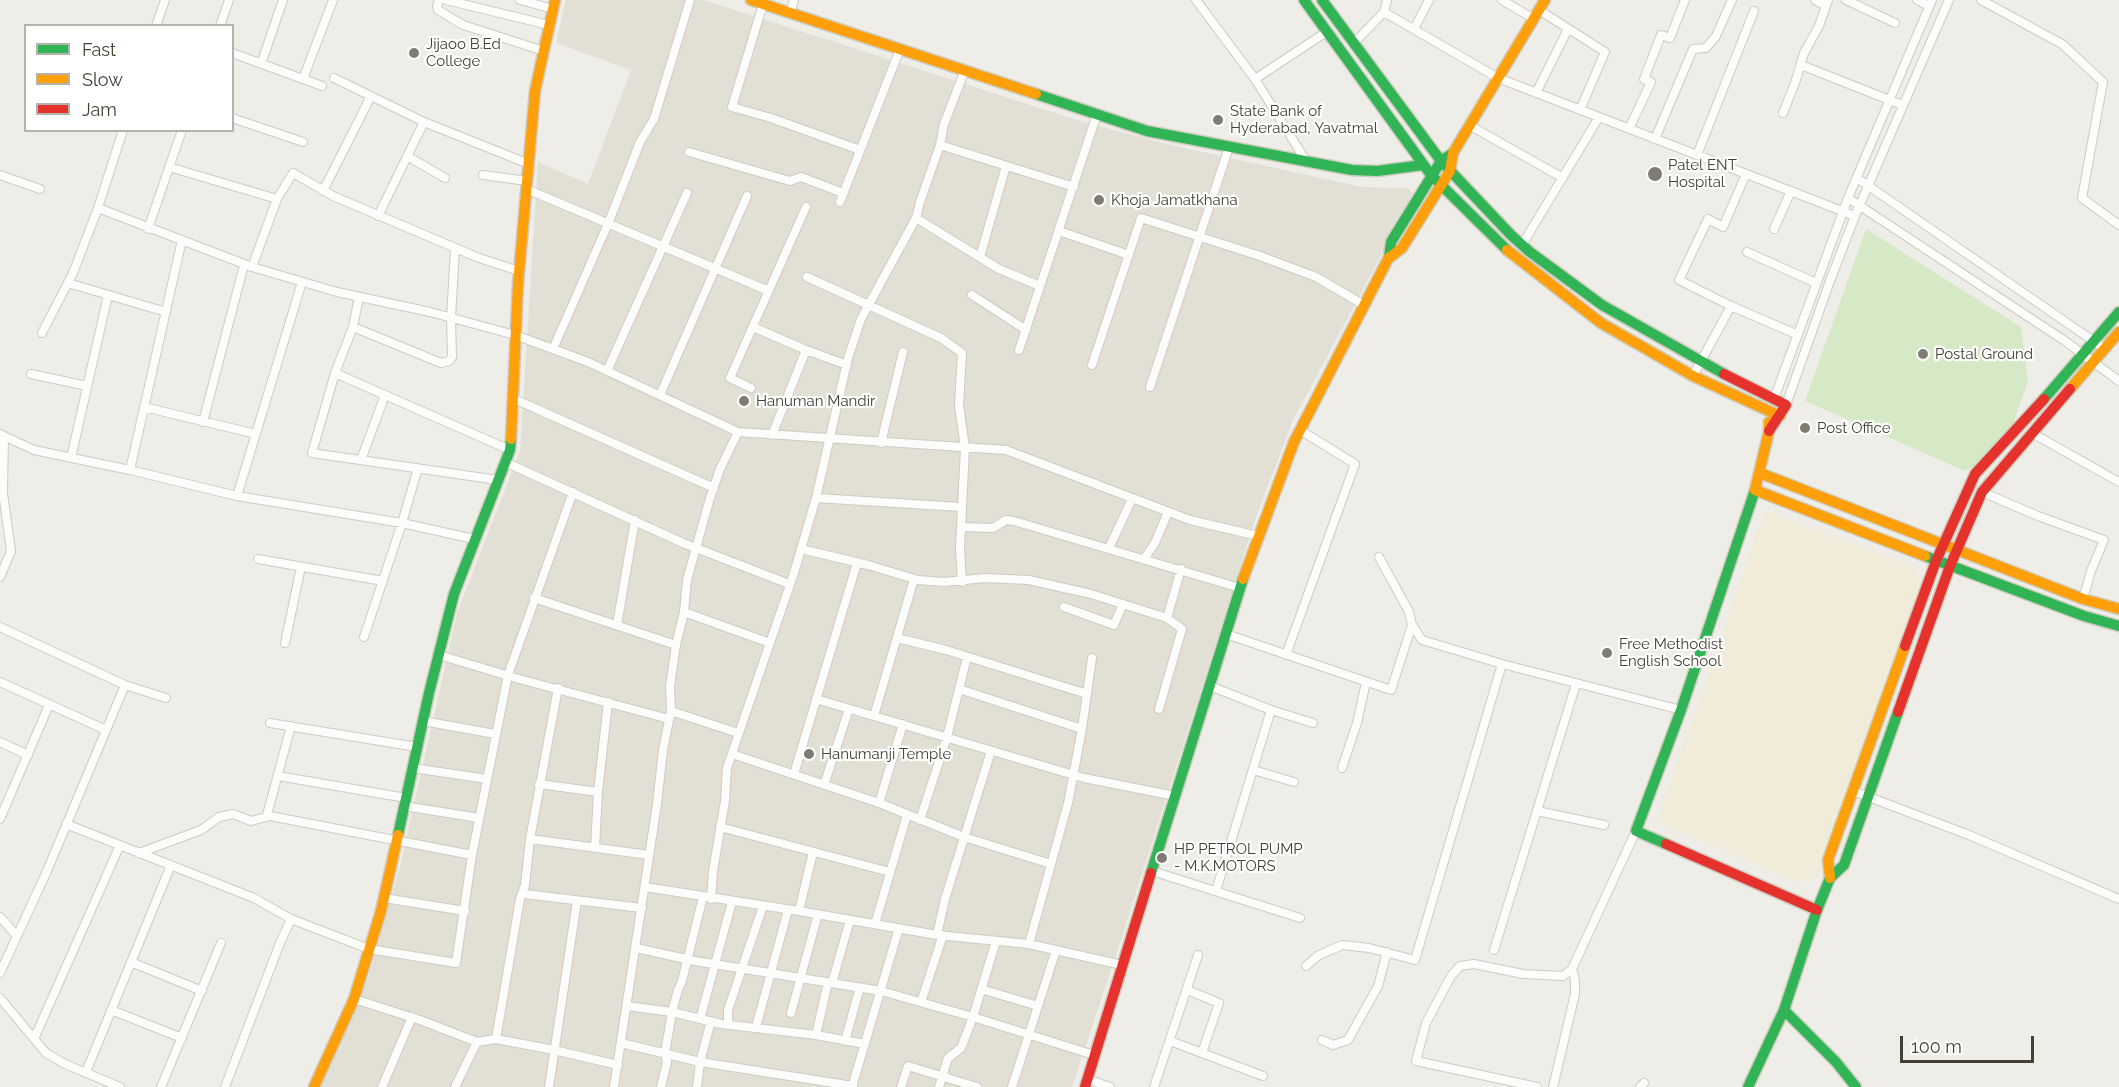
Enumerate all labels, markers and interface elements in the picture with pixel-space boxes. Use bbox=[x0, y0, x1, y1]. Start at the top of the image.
legend bbox=[24, 24, 234, 132]
place label: Jijaoo B.Ed College bbox=[426, 35, 501, 70]
text: Fast bbox=[82, 39, 116, 60]
marker: Jijaoo B.Ed College bbox=[407, 46, 421, 60]
text: Slow bbox=[82, 69, 123, 90]
text: Jam bbox=[82, 99, 117, 120]
place label: State Bank of Hyderabad, Yavatmal bbox=[1230, 102, 1378, 137]
marker: State Bank of Hyderabad, Yavatmal bbox=[1211, 113, 1225, 127]
place label: Patel ENT Hospital bbox=[1668, 156, 1737, 191]
marker: Patel ENT Hospital bbox=[1646, 165, 1664, 183]
place label: Khoja Jamatkhana bbox=[1111, 191, 1238, 209]
marker: Khoja Jamatkhana bbox=[1092, 193, 1106, 207]
place label: Postal Ground bbox=[1935, 345, 2033, 363]
marker: Postal Ground bbox=[1916, 347, 1930, 361]
place label: Hanuman Mandir bbox=[756, 392, 875, 410]
marker: Hanuman Mandir bbox=[737, 394, 751, 408]
place label: Post Office bbox=[1817, 419, 1890, 437]
marker: Post Office bbox=[1798, 421, 1812, 435]
place label: Free Methodist English School bbox=[1619, 635, 1723, 670]
marker: Free Methodist English School bbox=[1600, 646, 1614, 660]
place label: Hanumanji Temple bbox=[821, 745, 951, 763]
marker: Hanumanji Temple bbox=[802, 747, 816, 761]
place label: HP PETROL PUMP - M.K.MOTORS bbox=[1174, 840, 1303, 875]
marker: HP PETROL PUMP - M.K.MOTORS bbox=[1155, 851, 1169, 865]
scale bar bbox=[1903, 1024, 2036, 1062]
text: 100 m bbox=[1911, 1036, 1962, 1057]

